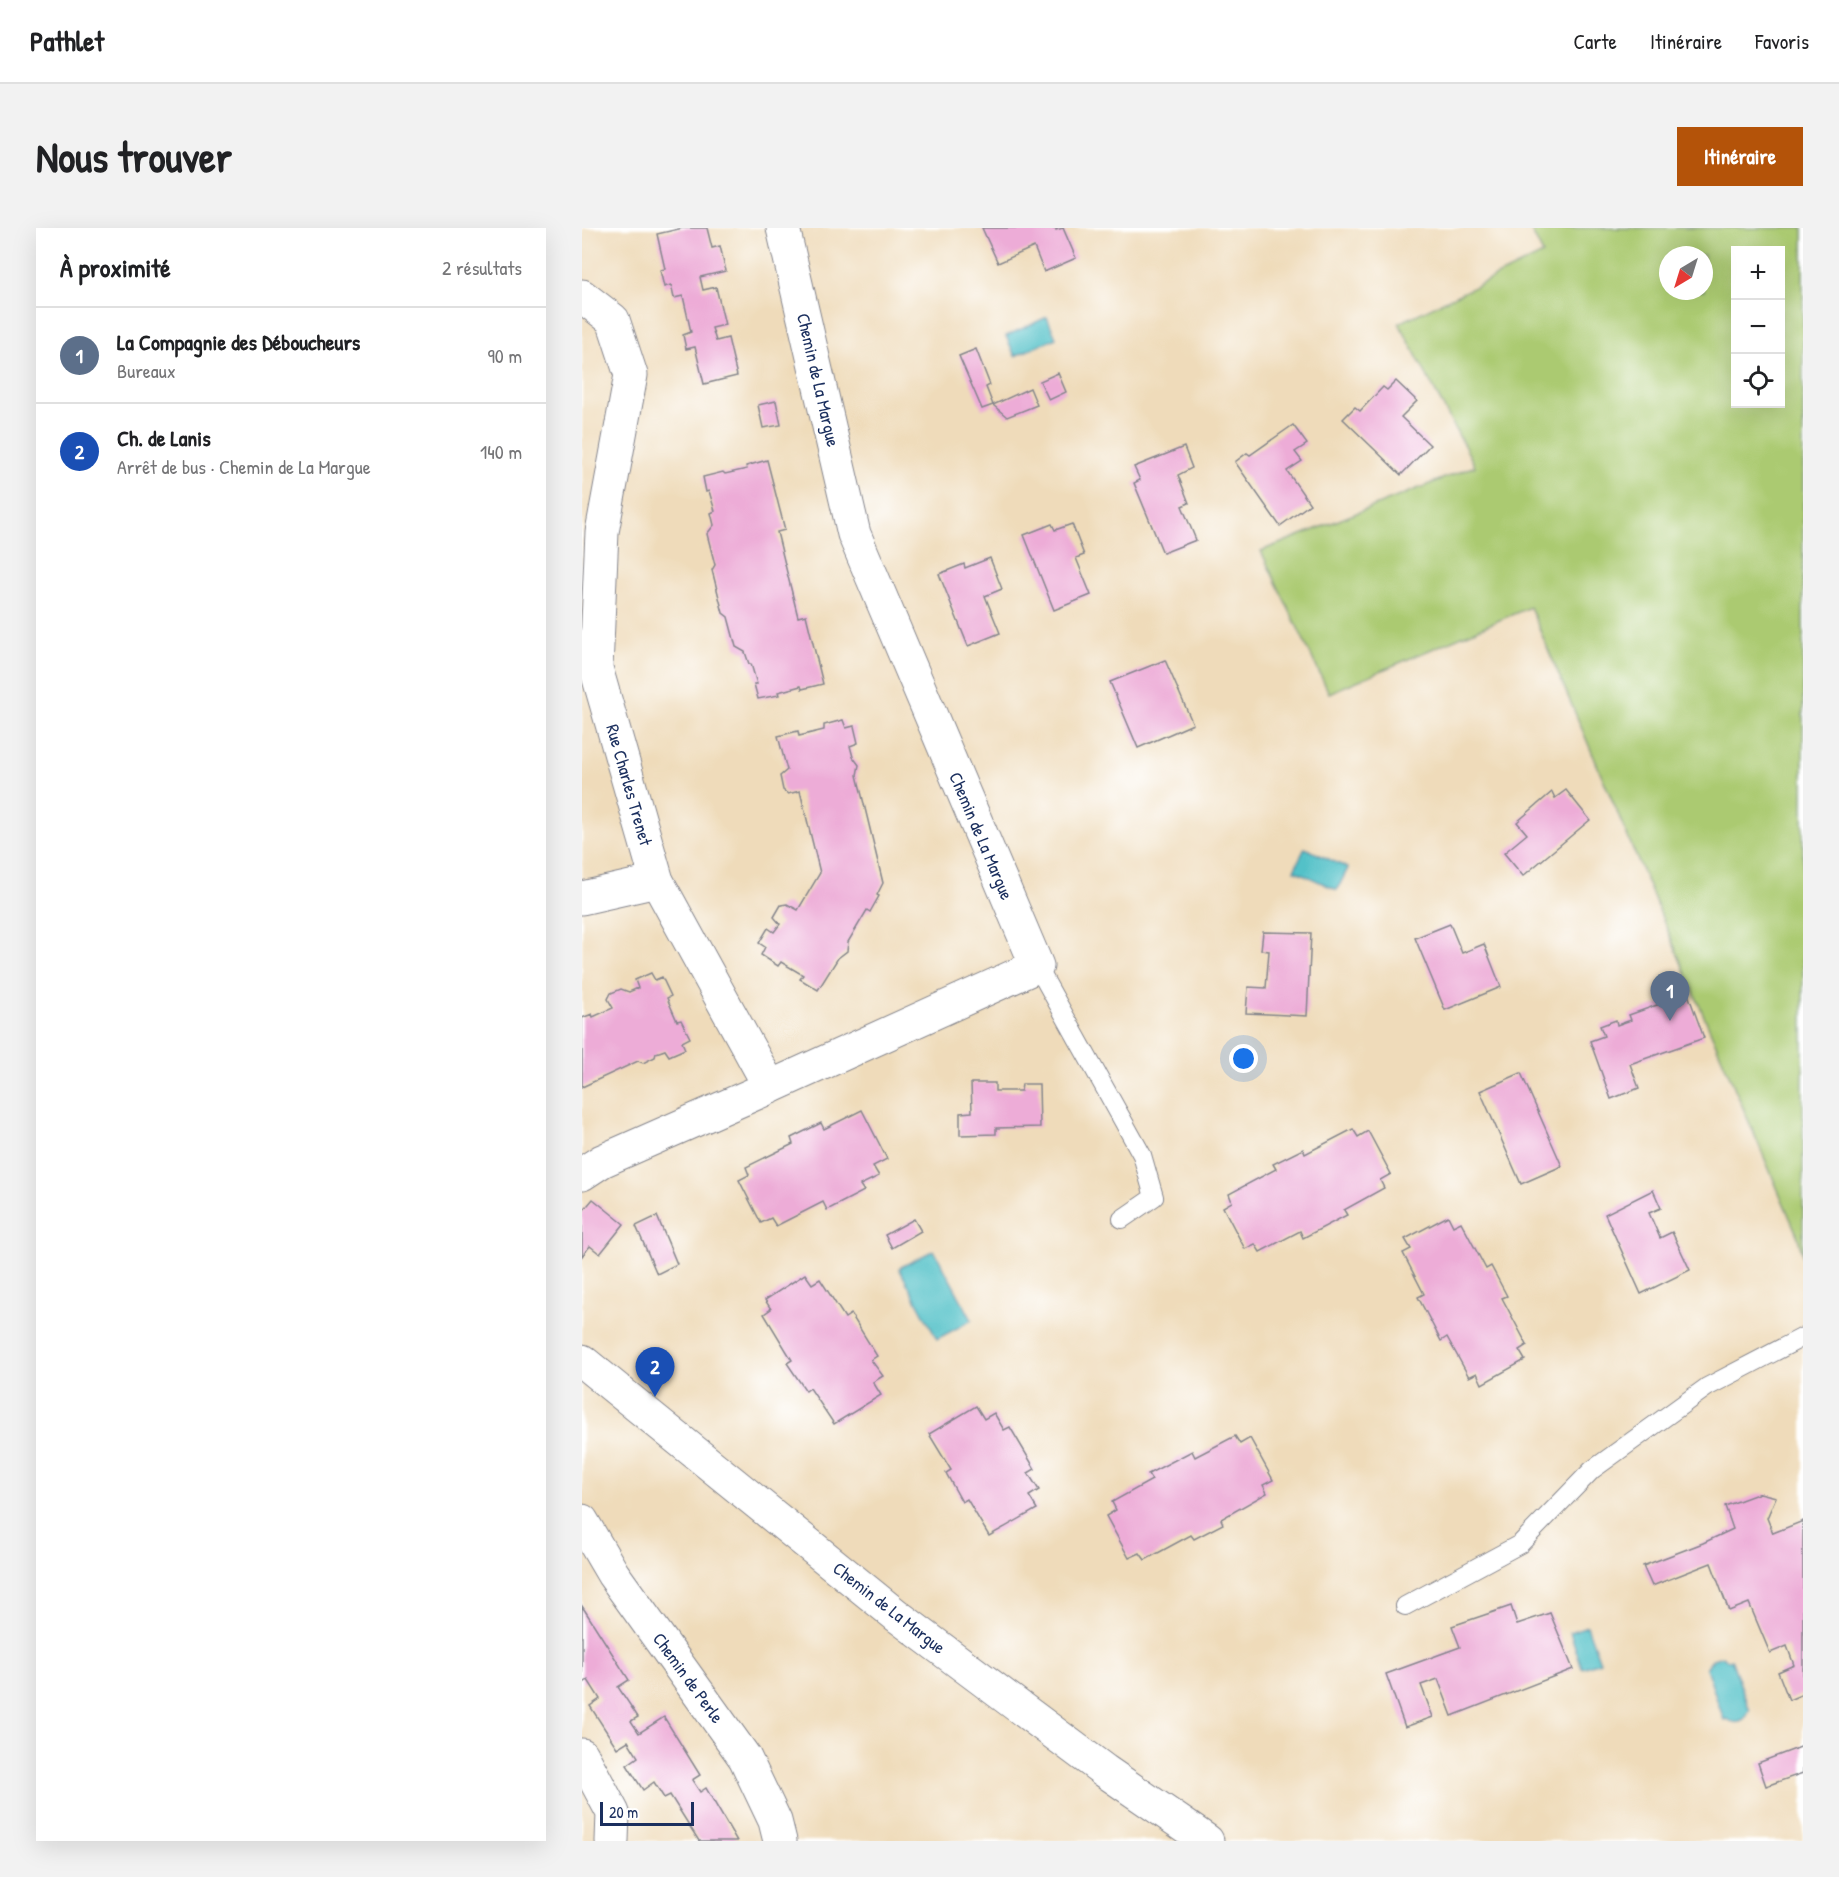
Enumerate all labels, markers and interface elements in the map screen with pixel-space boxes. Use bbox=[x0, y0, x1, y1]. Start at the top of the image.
text: Pathlet bbox=[30, 22, 104, 60]
text: Carte bbox=[1574, 27, 1617, 56]
text: Itinéraire bbox=[1650, 27, 1722, 56]
text: Favoris bbox=[1755, 27, 1809, 56]
button: Itinéraire bbox=[1677, 127, 1803, 186]
text: Nous trouver bbox=[36, 128, 232, 185]
north arrow bbox=[1659, 246, 1713, 300]
map controls bbox=[1731, 246, 1785, 408]
button: + bbox=[1731, 246, 1785, 300]
text: À proximité bbox=[60, 250, 171, 285]
text: 2 résultats bbox=[442, 254, 522, 281]
button: − bbox=[1731, 300, 1785, 354]
street label: Chemin de La Margue bbox=[791, 311, 846, 449]
text: La Compagnie des Déboucheurs bbox=[117, 327, 360, 357]
text: 1 bbox=[76, 342, 83, 369]
text: 90 m bbox=[488, 342, 522, 369]
button: locate bbox=[1731, 354, 1785, 408]
text: Bureaux bbox=[117, 357, 176, 384]
text: Ch. de Lanis bbox=[117, 423, 211, 453]
text: 2 bbox=[75, 438, 84, 465]
text: 140 m bbox=[480, 438, 522, 465]
text: Arrêt de bus · Chemin de La Margue bbox=[117, 453, 371, 480]
street label: Rue Charles Trenet bbox=[600, 721, 659, 849]
street label: Chemin de La Margue bbox=[943, 768, 1020, 903]
pin: 1 bbox=[1650, 972, 1690, 1021]
your location bbox=[1229, 1044, 1258, 1073]
pin: 2 bbox=[636, 1348, 674, 1397]
street label: Chemin de La Margue bbox=[828, 1556, 951, 1659]
street label: Chemin de Perle bbox=[647, 1627, 730, 1728]
scale bar bbox=[600, 1799, 694, 1826]
text: 20 m bbox=[609, 1801, 638, 1823]

